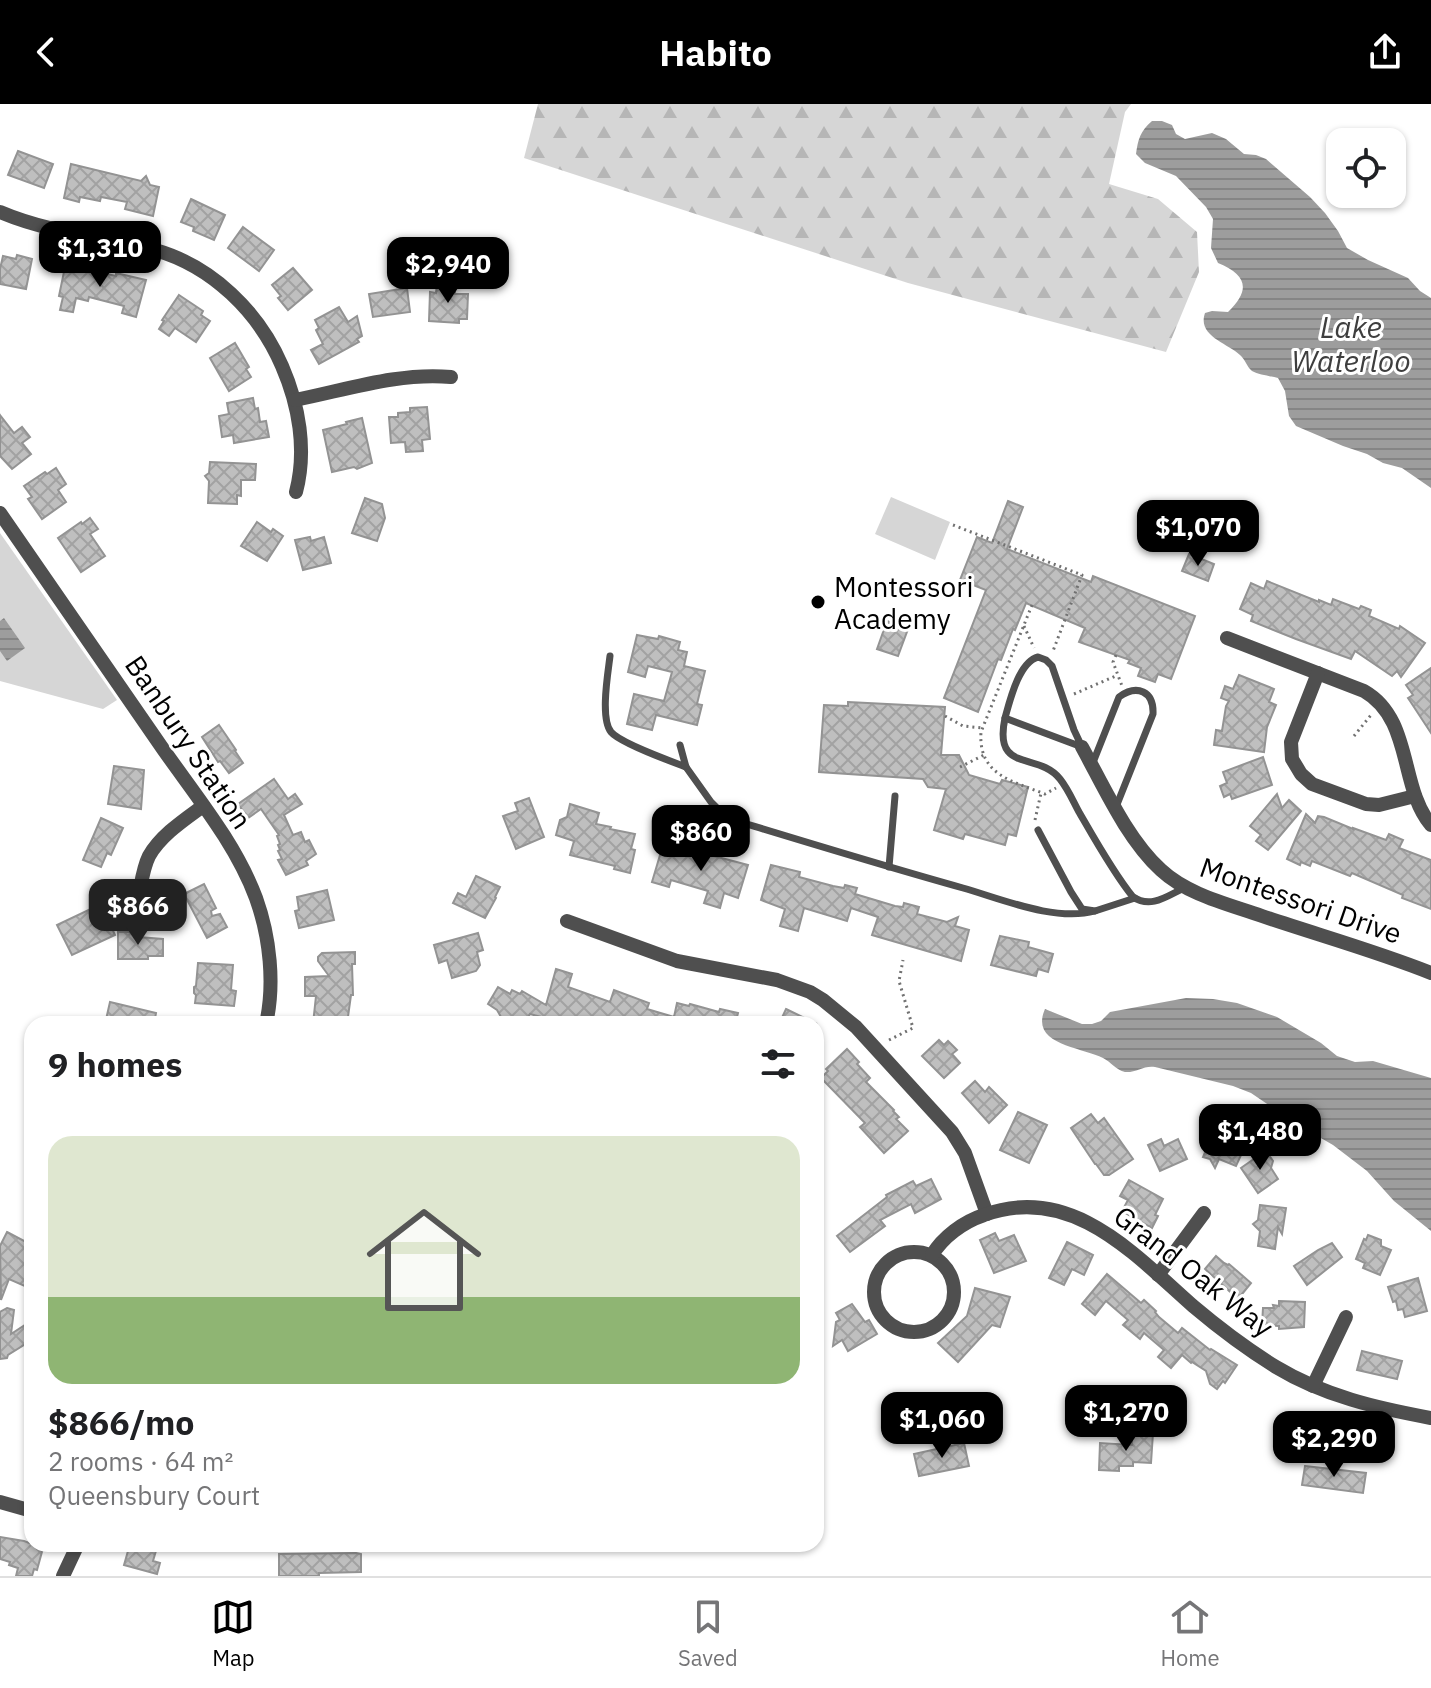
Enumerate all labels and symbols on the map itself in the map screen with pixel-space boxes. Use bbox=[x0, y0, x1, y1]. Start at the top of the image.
pin: $1,310 bbox=[35, 221, 165, 289]
pin: $2,940 bbox=[383, 237, 513, 305]
water label: Lake Waterloo bbox=[1291, 307, 1411, 380]
pin: $1,070 bbox=[1133, 500, 1263, 568]
place label: Montessori Academy bbox=[834, 568, 973, 637]
marker: Montessori Academy bbox=[809, 593, 827, 611]
street label: Banbury Station bbox=[117, 648, 261, 836]
pin: $860 bbox=[654, 805, 748, 873]
street label: Montessori Drive bbox=[1195, 848, 1407, 952]
pin: $866 bbox=[91, 879, 185, 947]
pin: $1,480 bbox=[1195, 1104, 1325, 1172]
street label: Grand Oak Way bbox=[1107, 1197, 1281, 1345]
pin: $1,270 bbox=[1061, 1385, 1191, 1453]
pin: $1,060 bbox=[877, 1392, 1007, 1460]
pin: $2,290 bbox=[1269, 1411, 1399, 1479]

